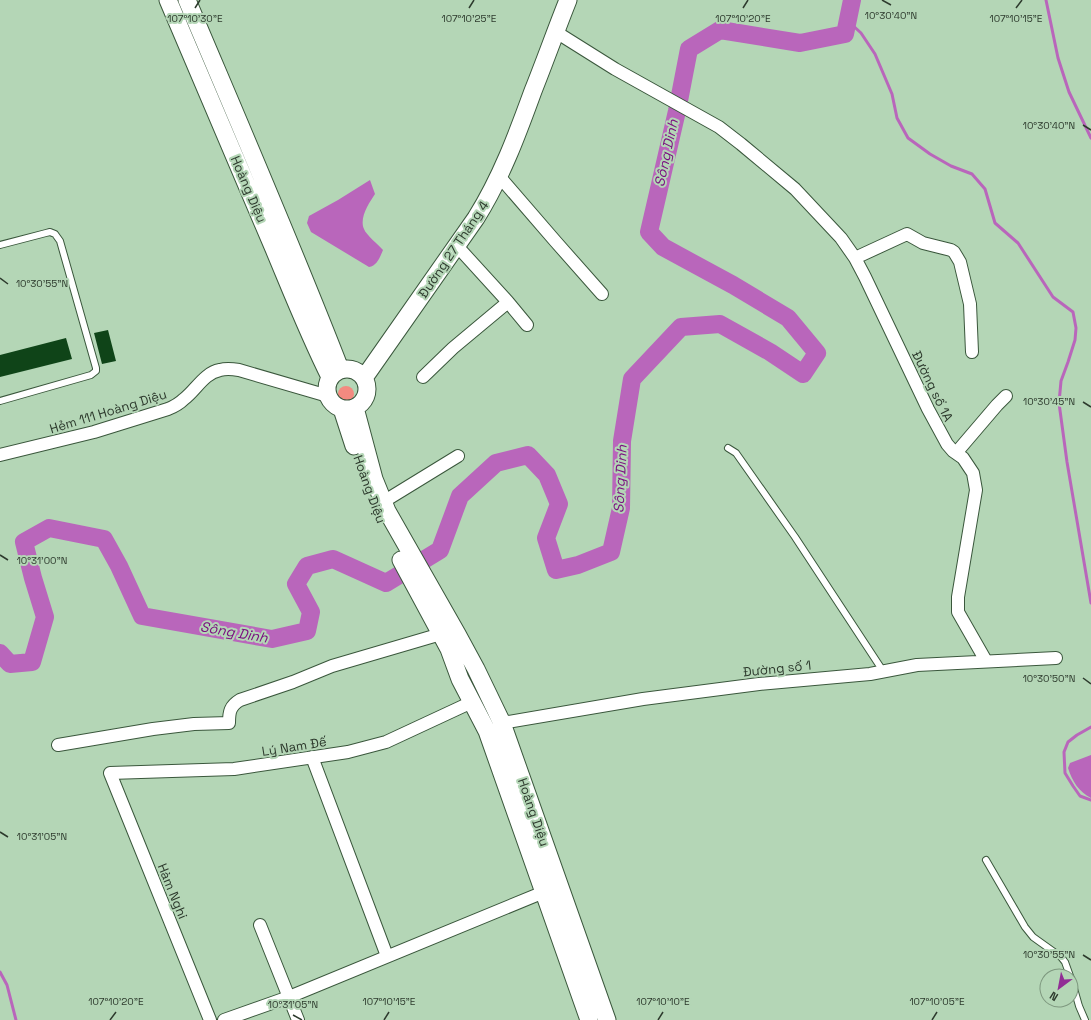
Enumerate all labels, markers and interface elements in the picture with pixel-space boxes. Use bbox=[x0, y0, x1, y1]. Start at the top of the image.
text: 10°30'40"N bbox=[865, 9, 917, 22]
text: 107°10'30"E bbox=[167, 12, 223, 25]
text: 107°10'25"E bbox=[442, 12, 497, 25]
text: 107°10'20"E bbox=[715, 12, 771, 25]
text: 107°10'15"E bbox=[989, 12, 1043, 25]
water label: Sông Dinh bbox=[650, 117, 682, 188]
text: 10°30'40"N bbox=[1023, 119, 1075, 132]
street label: Hoàng Diệu bbox=[227, 153, 270, 225]
street label: Đường 27 Tháng 4 bbox=[415, 197, 492, 301]
text: 10°30'55"N bbox=[16, 277, 68, 290]
street label: Đường số 1A bbox=[908, 348, 957, 424]
street label: Hẻm 111 Hoàng Diệu bbox=[48, 386, 169, 437]
text: 10°30'45"N bbox=[1023, 395, 1075, 408]
water label: Sông Dinh bbox=[609, 444, 631, 514]
street label: Hoàng Diệu bbox=[349, 453, 390, 526]
text: 10°31'00"N bbox=[17, 554, 67, 567]
water label: Sông Dinh bbox=[199, 617, 270, 647]
street label: Đường số 1 bbox=[742, 656, 812, 681]
text: 10°30'50"N bbox=[1023, 672, 1075, 685]
street label: Lý Nam Đế bbox=[261, 733, 328, 760]
street label: Hoàng Diệu bbox=[514, 776, 553, 849]
text: 10°31'05"N bbox=[17, 830, 67, 843]
street label: Hàm Nghi bbox=[154, 861, 191, 922]
text: 10°30'55"N bbox=[1023, 948, 1075, 961]
north arrow bbox=[1039, 968, 1079, 1008]
text: N bbox=[1047, 989, 1061, 1004]
text: 107°10'20"E bbox=[88, 995, 144, 1008]
text: 107°10'15"E bbox=[362, 995, 416, 1008]
text: 107°10'10"E bbox=[636, 995, 690, 1008]
text: 107°10'05"E bbox=[909, 995, 965, 1008]
text: 10°31'05"N bbox=[268, 998, 318, 1011]

